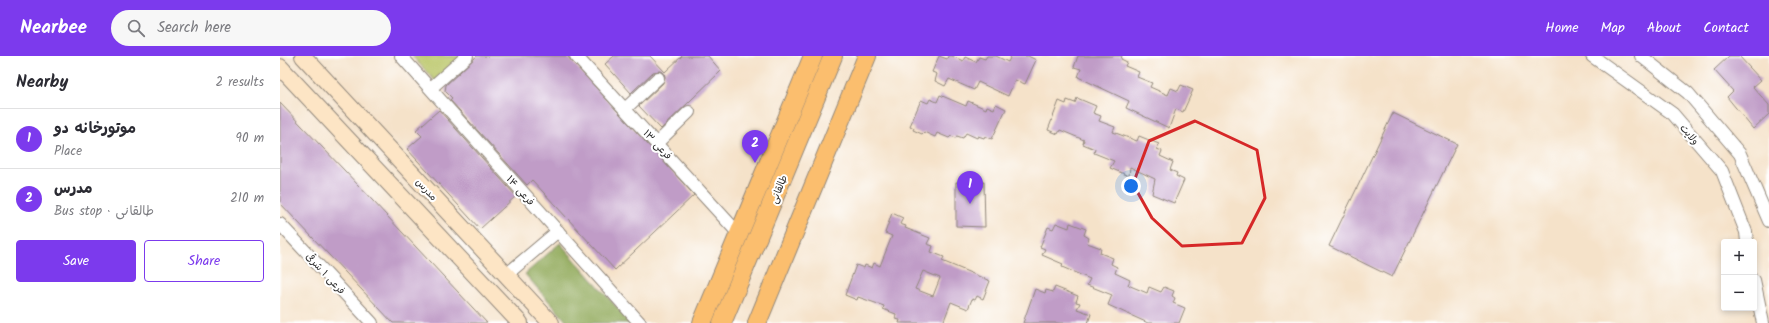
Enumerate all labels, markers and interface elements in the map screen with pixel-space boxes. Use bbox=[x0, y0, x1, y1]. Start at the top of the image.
search box bbox=[111, 10, 391, 46]
text: Nearbee bbox=[20, 13, 87, 43]
text: Search here bbox=[157, 16, 231, 40]
icon: search bbox=[125, 17, 147, 39]
text: Home bbox=[1545, 17, 1579, 39]
text: Map bbox=[1601, 17, 1625, 39]
text: About bbox=[1647, 17, 1681, 39]
text: Contact bbox=[1703, 17, 1749, 39]
text: Nearby bbox=[16, 69, 68, 96]
text: 2 results bbox=[216, 72, 264, 93]
text: موتورخانه دو bbox=[54, 117, 136, 141]
street label: ولایت bbox=[1676, 121, 1703, 149]
street label: فرعی ۱۳ bbox=[639, 126, 676, 163]
text: 1 bbox=[27, 128, 31, 149]
text: 90 m bbox=[236, 128, 264, 149]
pin: 2 bbox=[742, 130, 768, 163]
text: Place bbox=[54, 141, 82, 162]
pin: 1 bbox=[957, 171, 983, 204]
street label: فرعی ۱۴ bbox=[502, 172, 538, 209]
street label: طالقانی bbox=[766, 173, 792, 206]
street label: مدرس bbox=[412, 175, 441, 205]
your location bbox=[1121, 176, 1141, 196]
text: مدرس bbox=[54, 177, 92, 201]
text: 2 bbox=[25, 188, 33, 209]
text: 210 m bbox=[230, 188, 264, 209]
text: Bus stop · طالقانی bbox=[54, 201, 154, 222]
map controls bbox=[1721, 239, 1757, 311]
button: + bbox=[1721, 239, 1757, 275]
button: Save bbox=[16, 240, 136, 282]
button: Share bbox=[144, 240, 264, 282]
street label: فرعی ۱ شرقی bbox=[302, 249, 349, 298]
button: − bbox=[1721, 275, 1757, 311]

